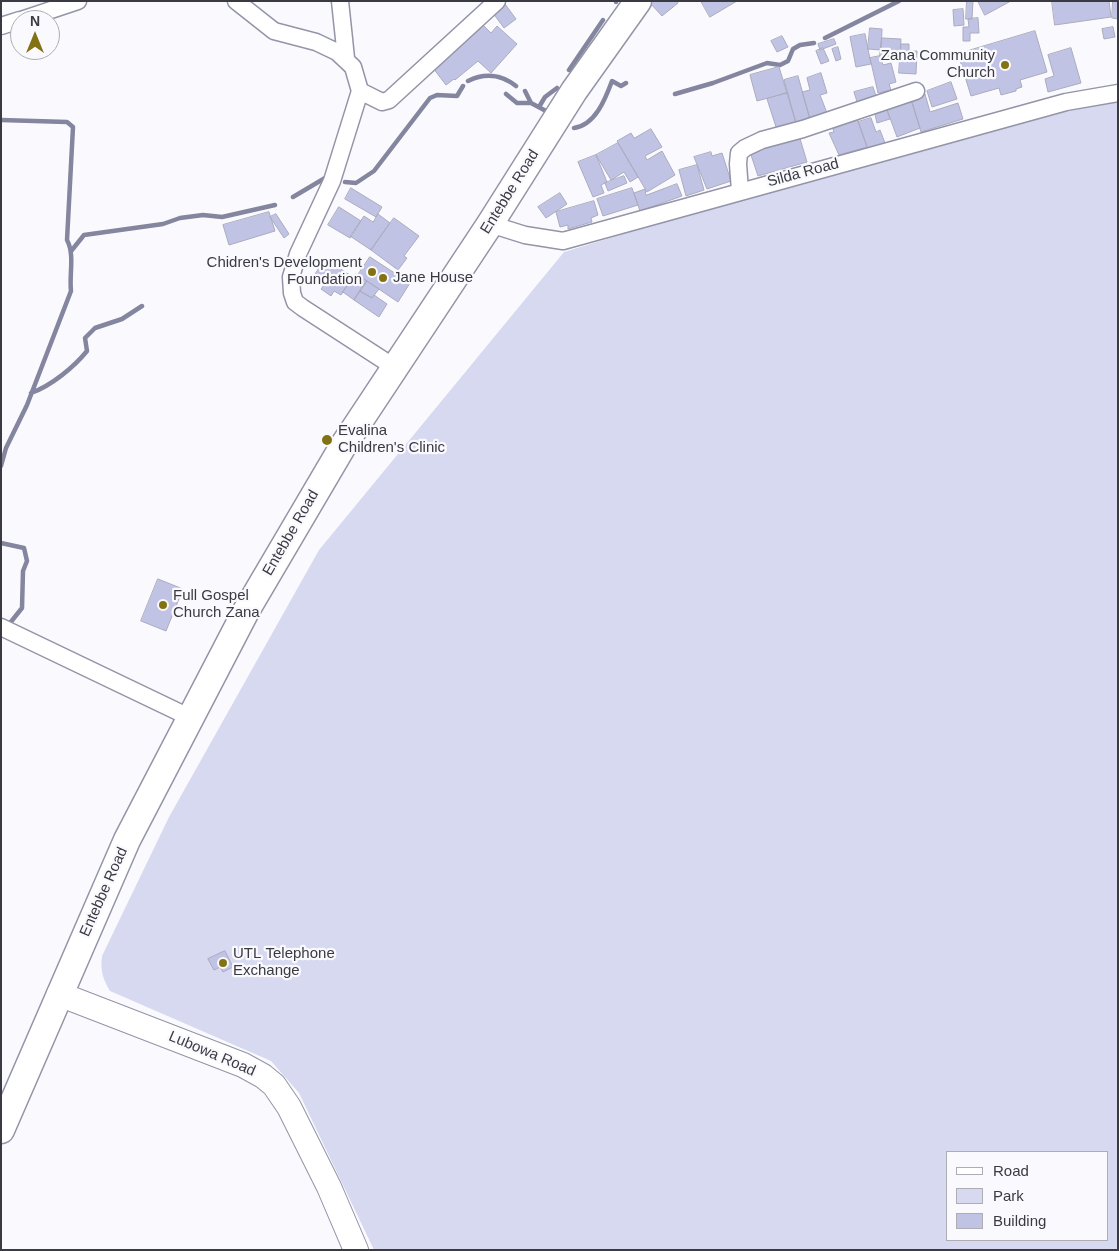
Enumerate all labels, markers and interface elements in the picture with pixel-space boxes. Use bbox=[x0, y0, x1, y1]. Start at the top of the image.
north arrow bbox=[10, 10, 60, 60]
text: N bbox=[30, 13, 40, 29]
place label: Zana Community Church bbox=[881, 47, 995, 82]
marker: Zana Community Church bbox=[999, 59, 1011, 71]
street label: Entebbe Road bbox=[477, 147, 543, 237]
street label: Silda Road bbox=[765, 155, 841, 191]
place label: Chidren's Development Foundation bbox=[207, 254, 362, 289]
marker: Chidren's Development Foundation bbox=[366, 266, 378, 278]
place label: Jane House bbox=[393, 269, 473, 287]
marker: Jane House bbox=[377, 272, 389, 284]
place label: Evalina Children's Clinic bbox=[338, 422, 445, 457]
marker: Evalina Children's Clinic bbox=[320, 433, 334, 447]
street label: Entebbe Road bbox=[259, 487, 323, 579]
place label: Full Gospel Church Zana bbox=[173, 587, 260, 622]
marker: Full Gospel Church Zana bbox=[157, 599, 169, 611]
street label: Entebbe Road bbox=[76, 845, 132, 939]
place label: UTL Telephone Exchange bbox=[233, 945, 335, 980]
marker: UTL Telephone Exchange bbox=[217, 957, 229, 969]
street label: Lubowa Road bbox=[166, 1028, 258, 1080]
legend bbox=[946, 1151, 1109, 1241]
text: Road bbox=[993, 1162, 1029, 1179]
text: Park bbox=[993, 1187, 1024, 1204]
text: Building bbox=[993, 1212, 1046, 1229]

